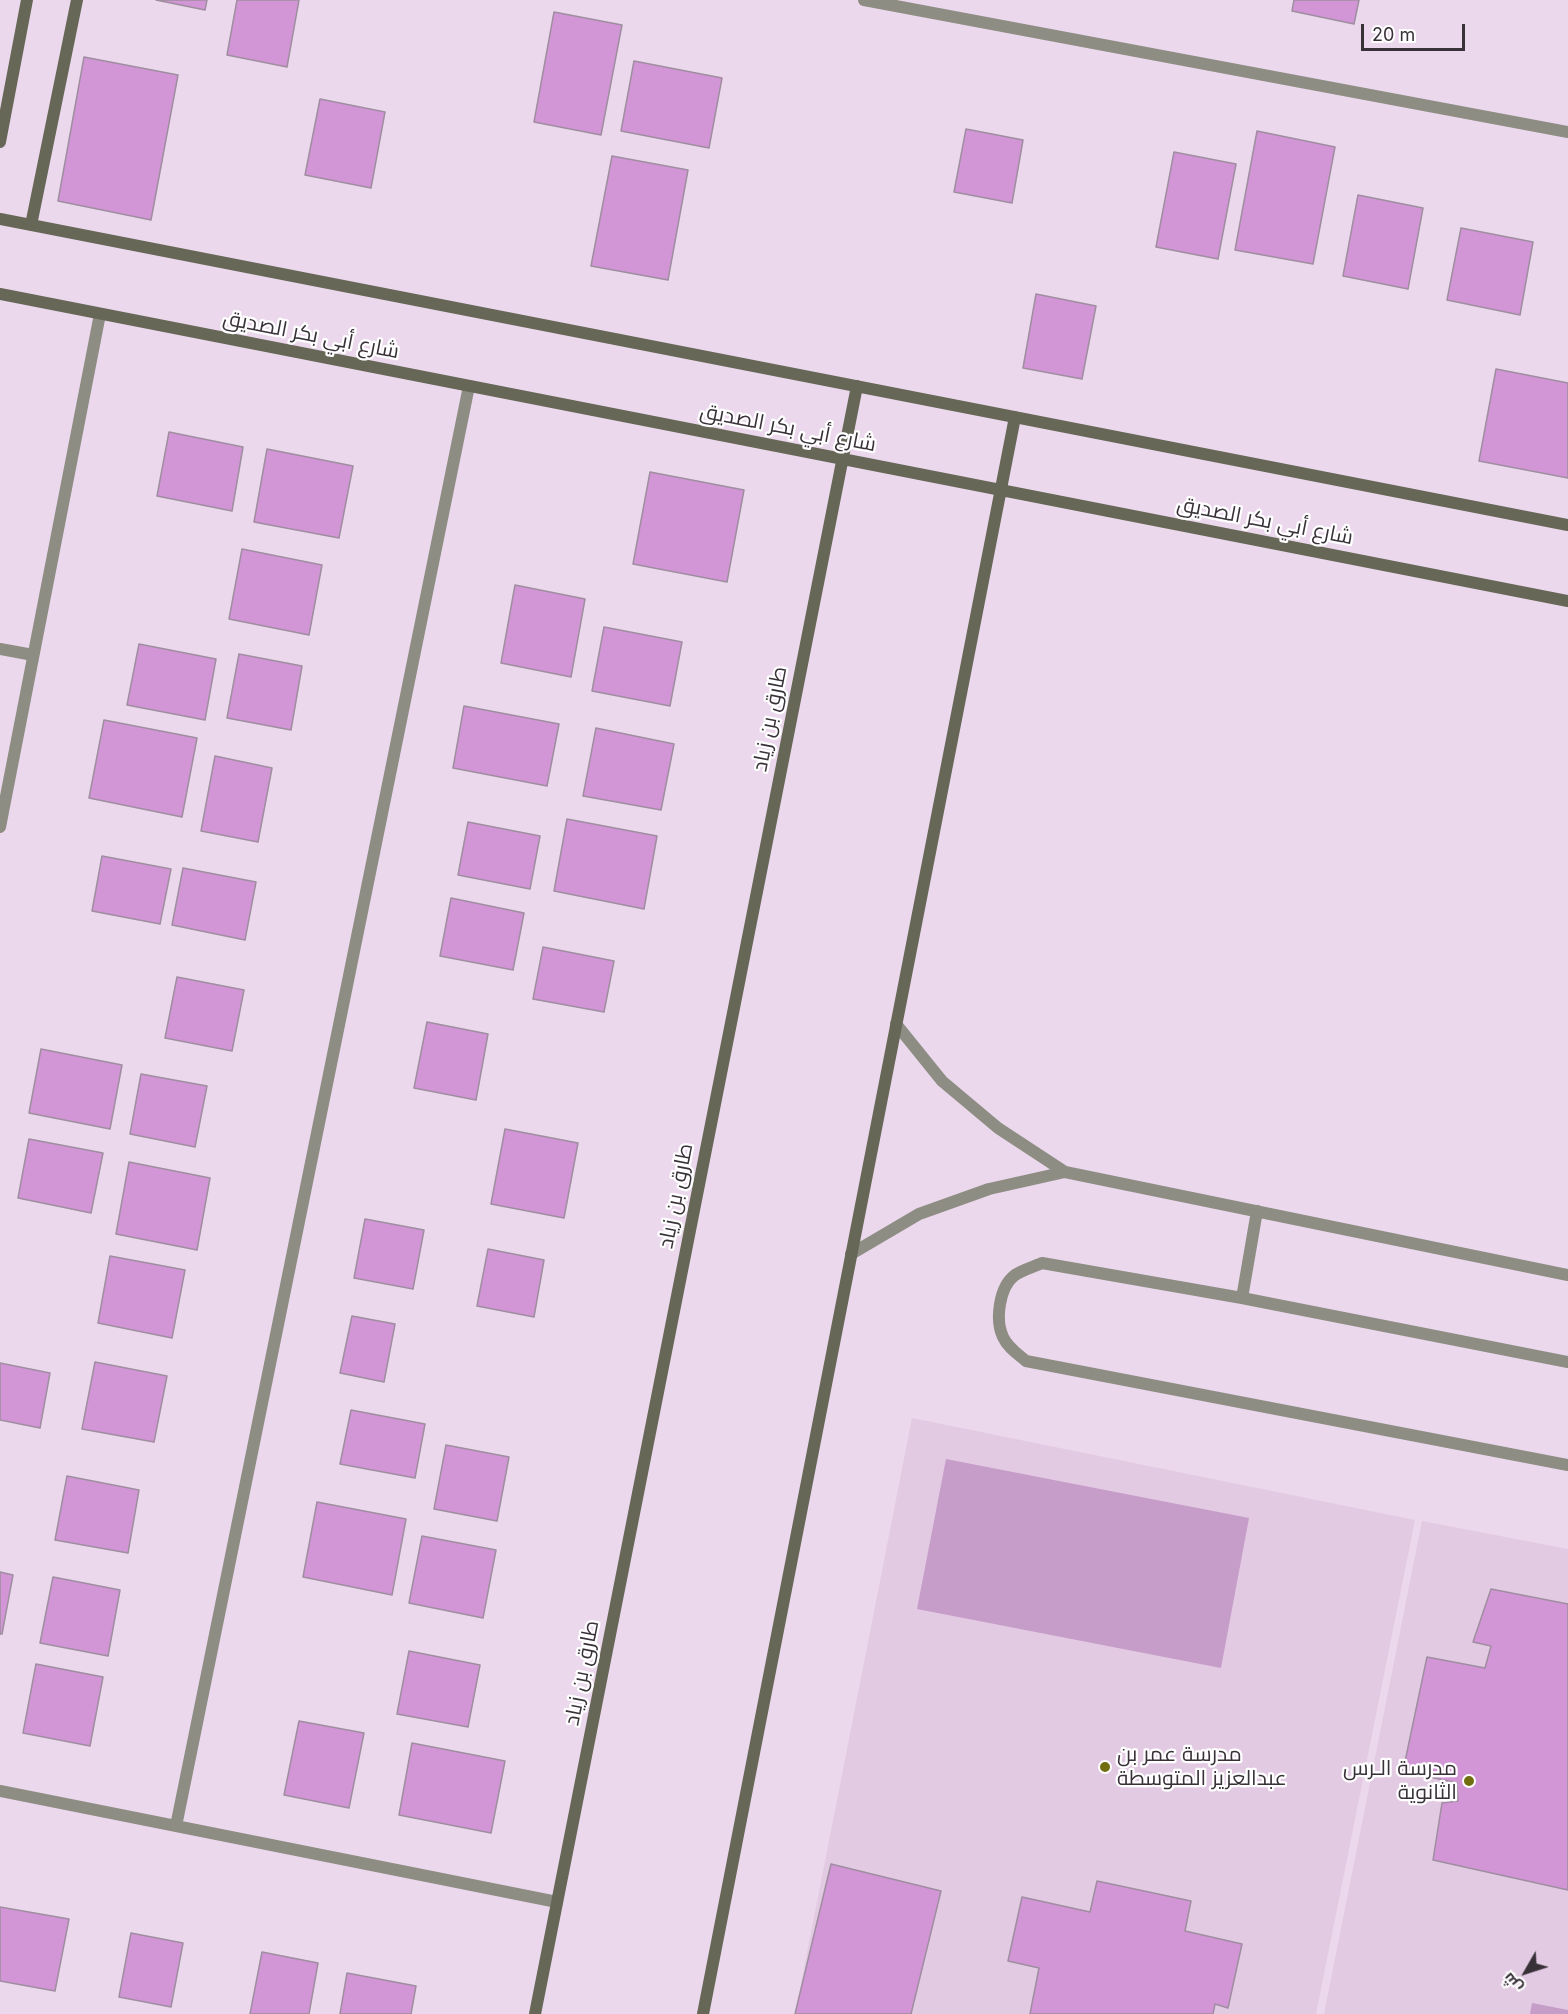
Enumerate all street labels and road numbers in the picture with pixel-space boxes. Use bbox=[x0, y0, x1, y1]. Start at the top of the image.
street label: شارع أبي بكر الصديق bbox=[221, 306, 401, 364]
street label: شارع أبي بكر الصديق bbox=[698, 399, 878, 457]
street label: شارع أبي بكر الصديق bbox=[1175, 492, 1355, 550]
street label: طارق بن زياد bbox=[747, 664, 793, 774]
street label: طارق بن زياد bbox=[653, 1141, 699, 1251]
street label: طارق بن زياد bbox=[559, 1618, 605, 1728]

